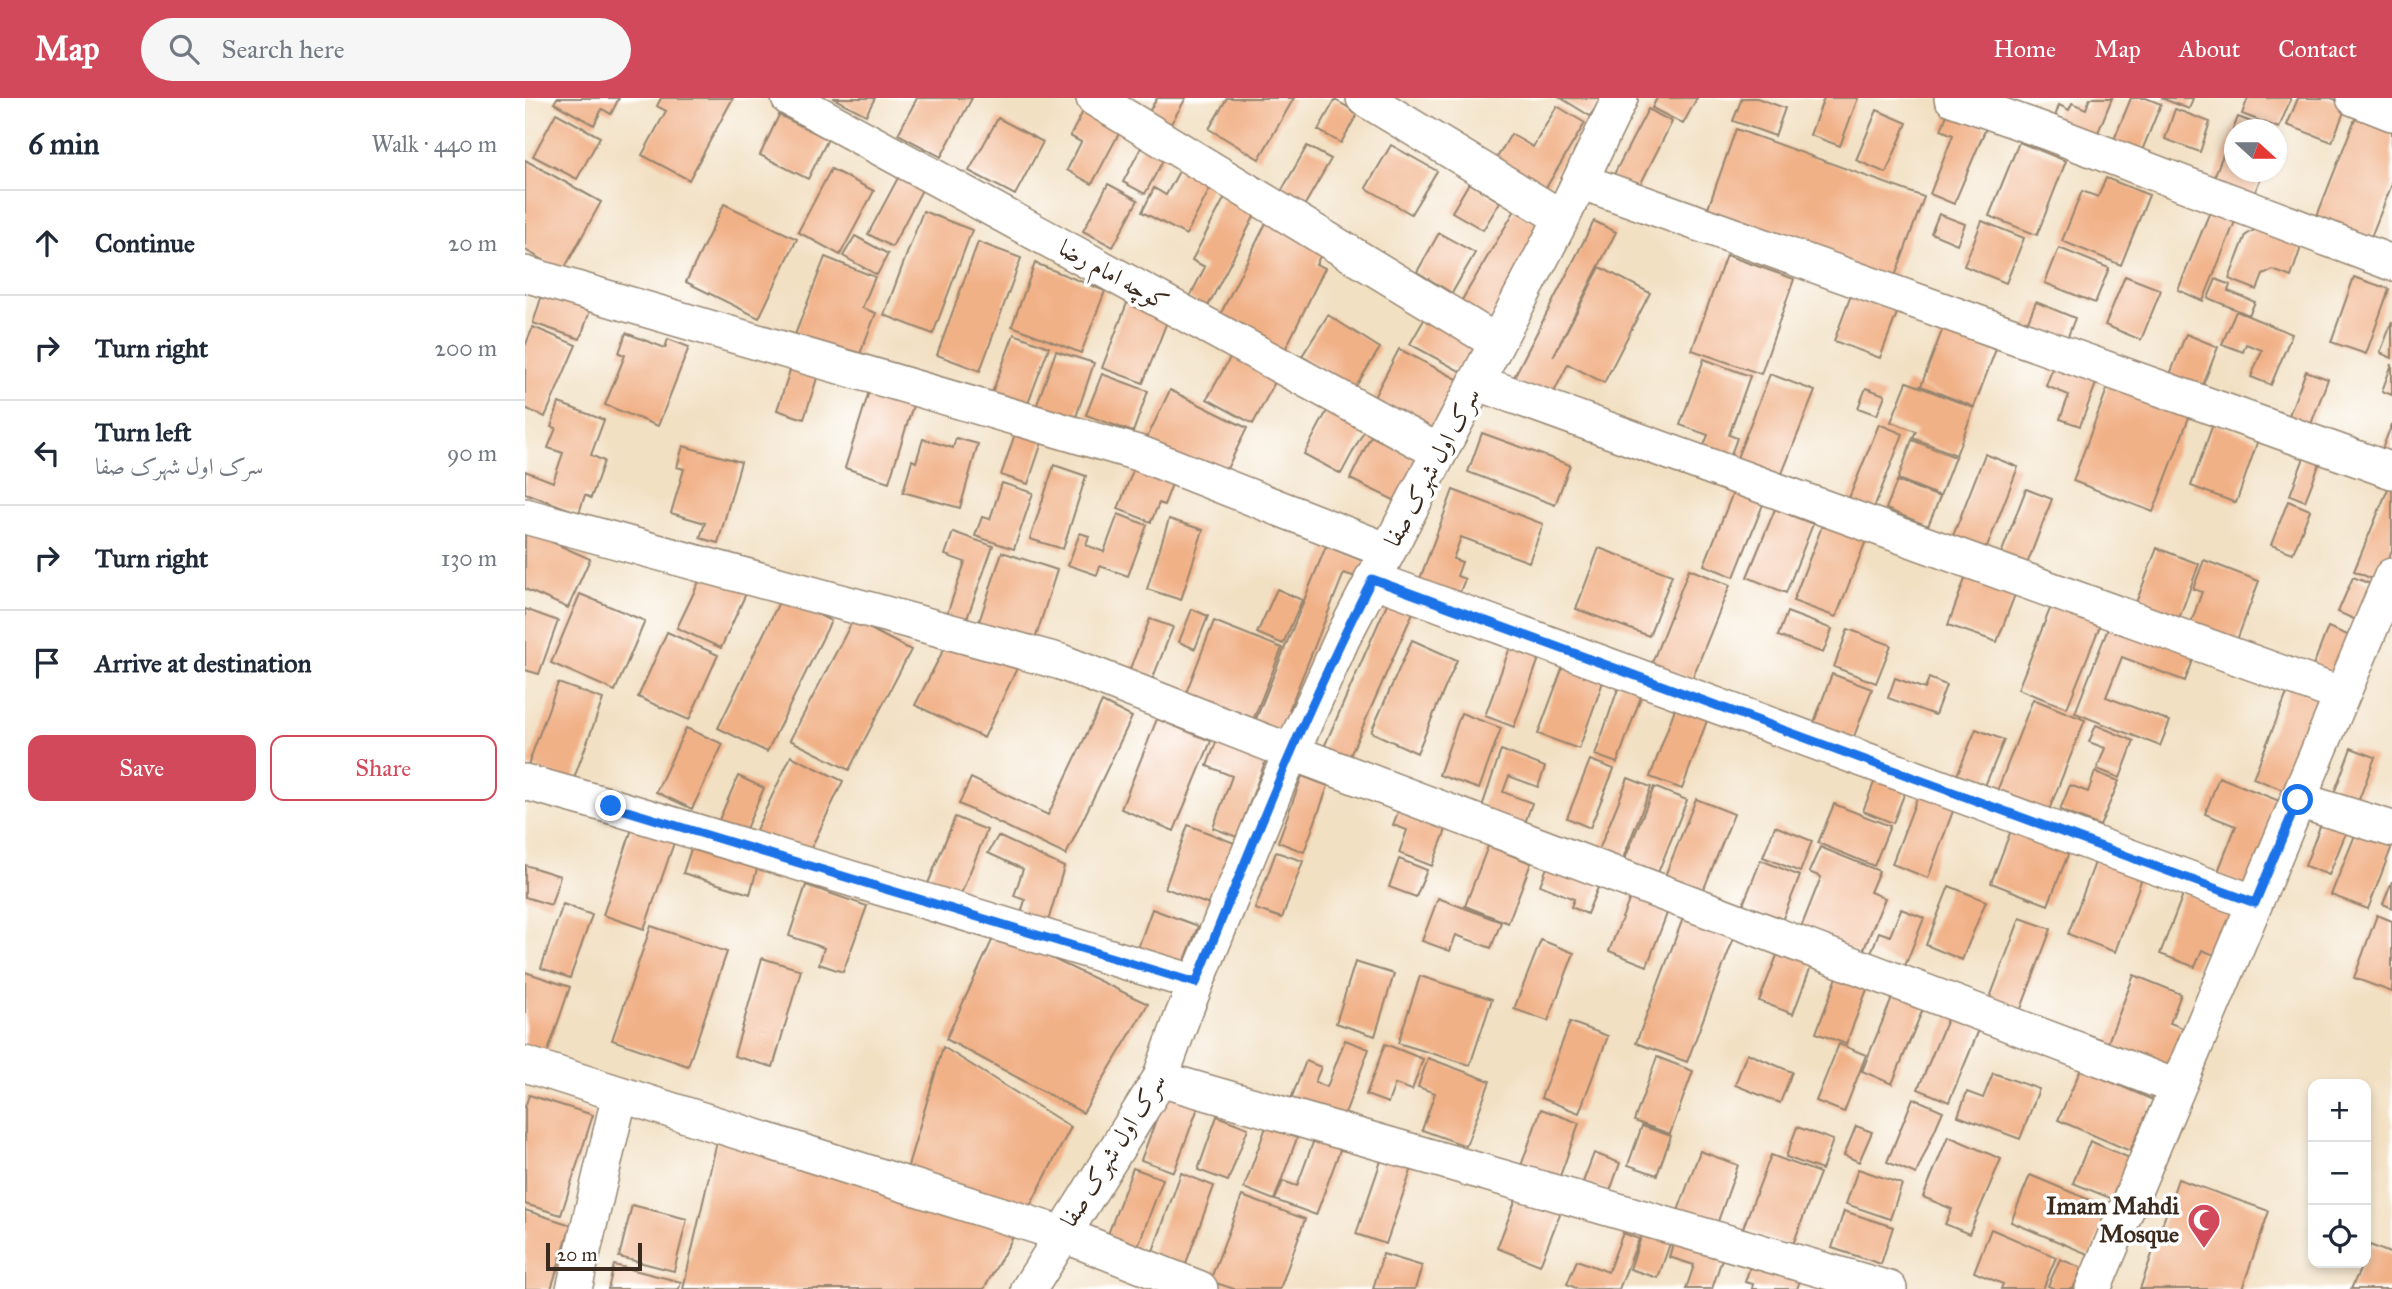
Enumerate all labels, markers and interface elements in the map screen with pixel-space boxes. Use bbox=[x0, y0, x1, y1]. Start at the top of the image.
search box bbox=[141, 18, 631, 81]
text: Map bbox=[35, 29, 99, 69]
icon: search bbox=[165, 30, 203, 68]
text: Search here bbox=[221, 33, 345, 65]
text: Home bbox=[1993, 34, 2056, 64]
text: Map bbox=[2094, 34, 2141, 64]
text: About bbox=[2179, 34, 2240, 64]
text: Contact bbox=[2278, 34, 2357, 64]
north arrow bbox=[2224, 119, 2287, 182]
text: 6 min bbox=[28, 126, 100, 162]
text: Walk · 440 m bbox=[371, 130, 497, 158]
icon: ahead bbox=[28, 224, 66, 262]
text: Continue bbox=[95, 227, 195, 259]
text: 20 m bbox=[448, 229, 497, 257]
street label: کوچه امام رضا bbox=[1051, 233, 1174, 323]
icon: right bbox=[28, 329, 66, 367]
text: Turn right bbox=[95, 332, 208, 364]
text: 200 m bbox=[435, 334, 497, 362]
street label: سرک اول شهرک صفا bbox=[1377, 382, 1487, 552]
text: Turn left bbox=[95, 416, 191, 448]
icon: left bbox=[28, 434, 66, 472]
text: 90 m bbox=[447, 439, 497, 467]
text: سرک اول شهرک صفا bbox=[95, 452, 264, 480]
icon: right bbox=[28, 539, 66, 577]
text: Turn right bbox=[95, 542, 208, 574]
text: 130 m bbox=[441, 544, 497, 572]
icon: arrive bbox=[28, 644, 66, 682]
text: Arrive at destination bbox=[95, 647, 312, 679]
button: Save bbox=[28, 735, 256, 801]
button: Share bbox=[270, 735, 497, 801]
route start bbox=[2282, 784, 2313, 815]
route end bbox=[595, 790, 626, 821]
street label: سرک اول شهرک صفا bbox=[1054, 1067, 1173, 1233]
map controls bbox=[2308, 1079, 2371, 1268]
button: + bbox=[2308, 1079, 2371, 1142]
button: − bbox=[2308, 1142, 2371, 1205]
place label: Imam Mahdi Mosque bbox=[2046, 1191, 2179, 1249]
mosque icon: Imam Mahdi Mosque bbox=[2185, 1201, 2223, 1250]
button: locate bbox=[2308, 1205, 2371, 1268]
scale bar bbox=[546, 1240, 642, 1272]
text: 20 m bbox=[557, 1243, 598, 1266]

